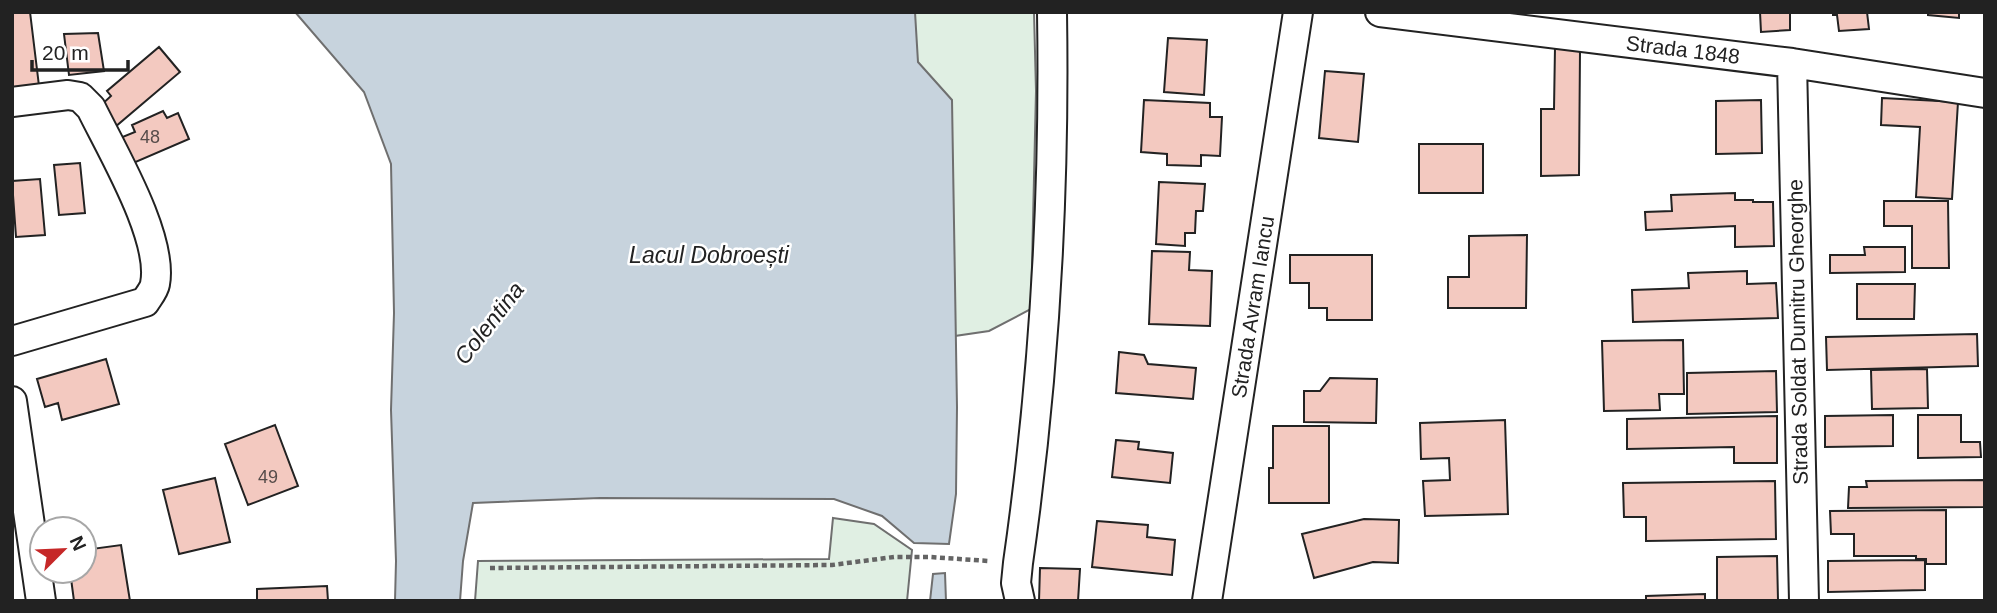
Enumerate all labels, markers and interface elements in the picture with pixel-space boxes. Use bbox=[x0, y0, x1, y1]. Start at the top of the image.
scale bar bbox=[32, 28, 128, 72]
street label: Strada 1848 bbox=[1625, 31, 1741, 68]
text: 20 m bbox=[42, 41, 89, 64]
house number: 48 bbox=[140, 127, 160, 147]
street label: Strada Soldat Dumitru Gheorghe bbox=[1783, 179, 1812, 485]
street label: Strada Avram Iancu bbox=[1227, 214, 1278, 400]
water label: Lacul Dobroești bbox=[629, 242, 790, 268]
water label: Colentina bbox=[449, 277, 529, 369]
house number: 49 bbox=[258, 467, 278, 487]
north arrow bbox=[28, 515, 98, 585]
text: N bbox=[66, 533, 90, 554]

